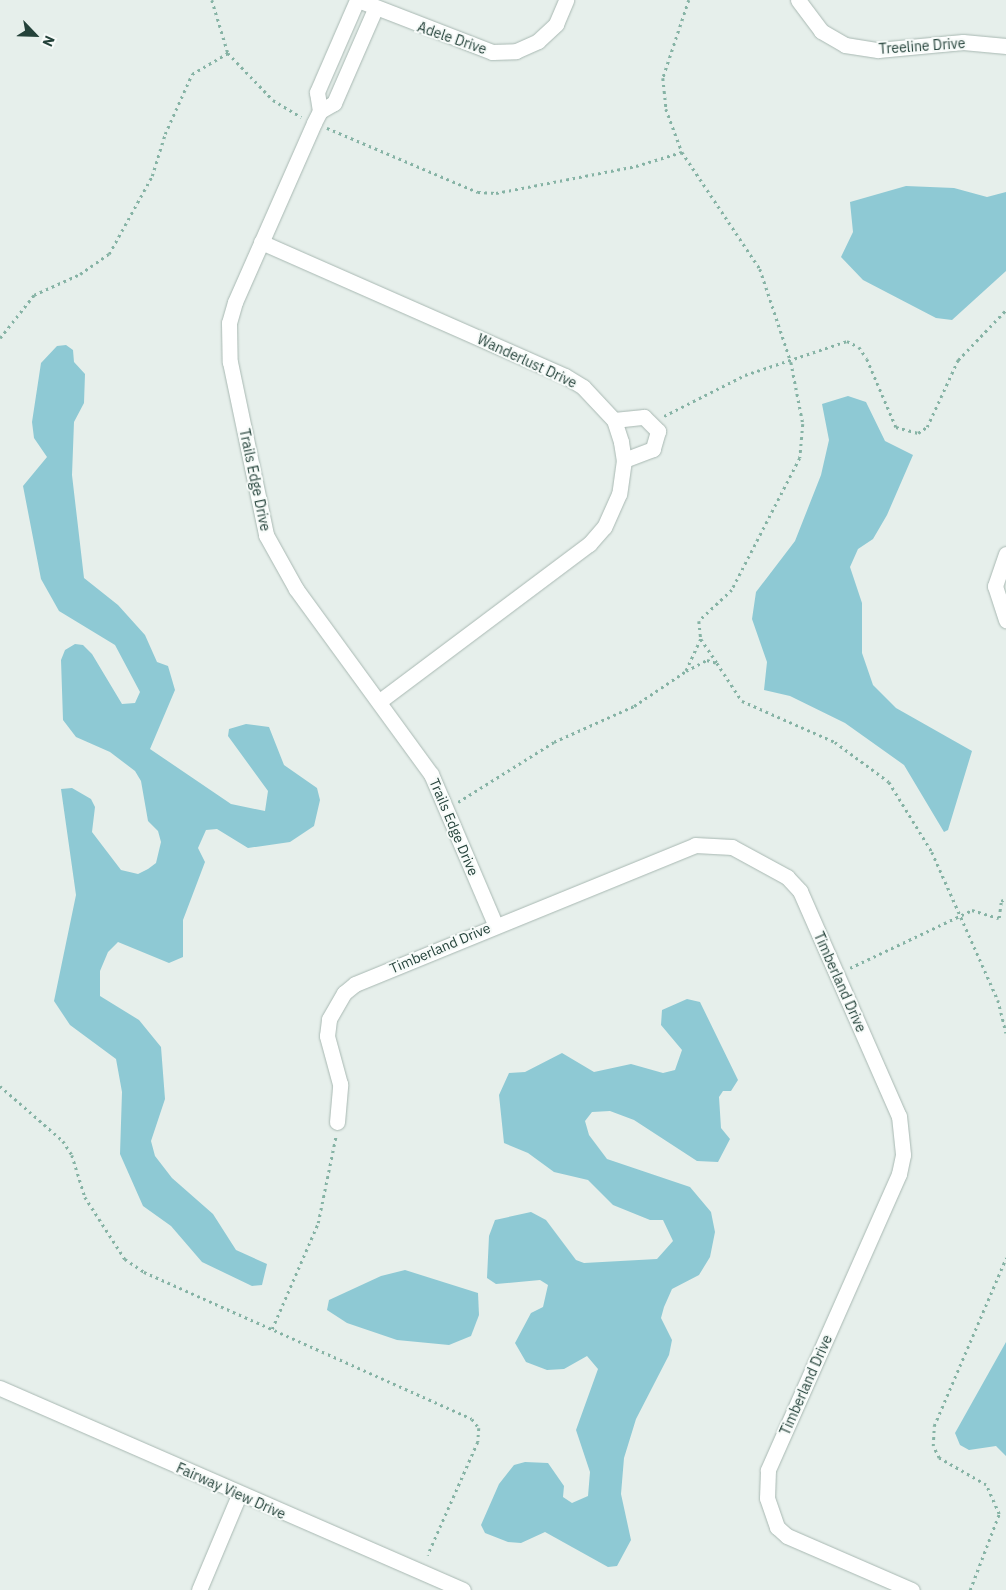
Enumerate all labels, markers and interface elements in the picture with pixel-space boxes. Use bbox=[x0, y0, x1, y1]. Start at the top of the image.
north arrow bbox=[10, 10, 60, 60]
street label: Adele Drive bbox=[415, 18, 489, 58]
text: N bbox=[38, 33, 59, 49]
street label: Treeline Drive bbox=[878, 35, 966, 57]
street label: Wanderlust Drive bbox=[475, 331, 579, 391]
street label: Trails Edge Drive bbox=[236, 427, 274, 533]
street label: Trails Edge Drive bbox=[426, 776, 482, 878]
street label: Timberland Drive bbox=[387, 919, 493, 977]
street label: Timberland Drive bbox=[810, 929, 870, 1035]
street label: Timberland Drive bbox=[776, 1332, 836, 1438]
street label: Fairway View Drive bbox=[174, 1459, 288, 1523]

